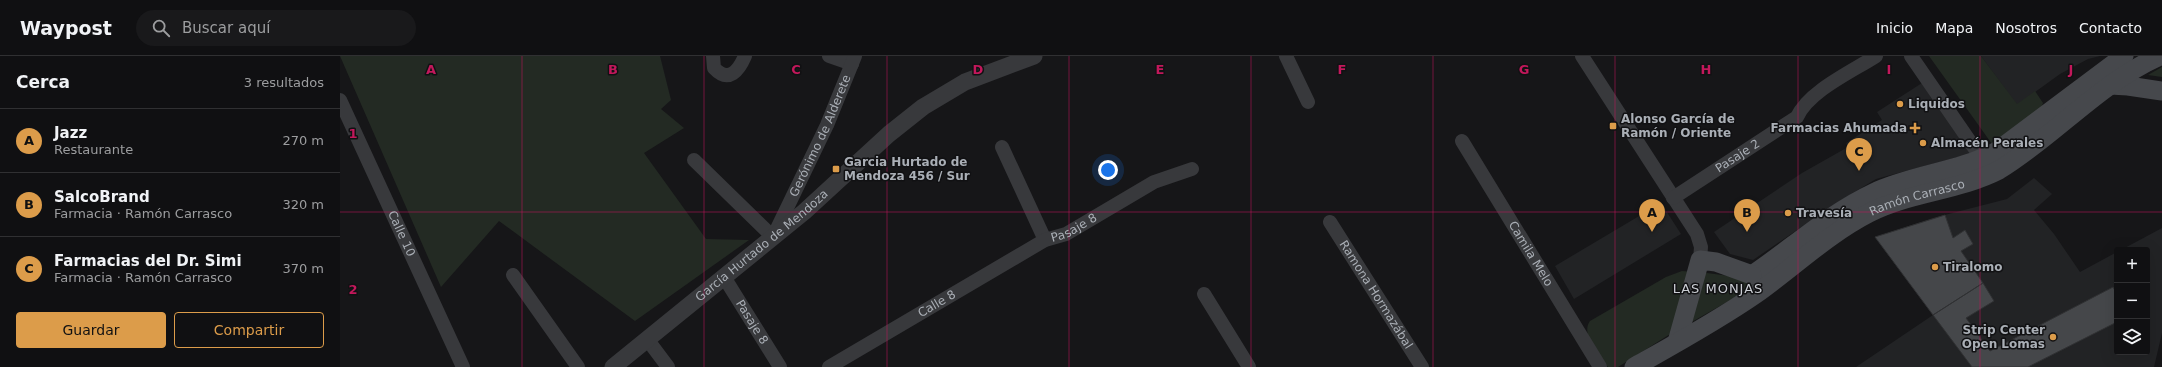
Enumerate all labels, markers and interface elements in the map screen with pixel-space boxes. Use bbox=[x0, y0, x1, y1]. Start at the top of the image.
search box bbox=[136, 10, 416, 46]
text: Waypost bbox=[20, 17, 112, 39]
icon: search bbox=[150, 17, 172, 39]
text: Buscar aquí bbox=[182, 19, 270, 37]
text: Inicio bbox=[1876, 20, 1913, 36]
text: Mapa bbox=[1935, 20, 1973, 36]
text: Nosotros bbox=[1995, 20, 2057, 36]
text: Contacto bbox=[2079, 20, 2142, 36]
text: A bbox=[426, 62, 436, 77]
text: B bbox=[608, 62, 618, 77]
text: C bbox=[791, 62, 801, 77]
text: D bbox=[973, 62, 984, 77]
text: E bbox=[1156, 62, 1164, 77]
text: F bbox=[1338, 62, 1346, 77]
text: G bbox=[1519, 62, 1529, 77]
text: H bbox=[1701, 62, 1711, 77]
text: I bbox=[1887, 62, 1891, 77]
text: J bbox=[2068, 62, 2073, 77]
text: Cerca bbox=[16, 72, 70, 92]
street label: Gerónimo de Alderete bbox=[787, 73, 854, 199]
text: 3 resultados bbox=[244, 75, 324, 90]
place label: Liquidos bbox=[1908, 97, 1965, 111]
marker: Liquidos bbox=[1895, 99, 1905, 109]
place label: Alonso García de Ramón / Oriente bbox=[1621, 112, 1735, 140]
marker: Alonso García de Ramón / Oriente bbox=[1608, 121, 1618, 131]
place label: Farmacias Ahumada bbox=[1771, 121, 1907, 135]
marker: Farmacias Ahumada bbox=[1910, 123, 1920, 133]
text: Jazz bbox=[54, 124, 87, 142]
text: 1 bbox=[348, 126, 358, 141]
text: A bbox=[24, 133, 34, 148]
text: 270 m bbox=[282, 133, 324, 148]
street label: Pasaje 2 bbox=[1713, 136, 1762, 175]
place label: Almacén Perales bbox=[1931, 136, 2043, 150]
pin: C bbox=[1846, 138, 1872, 171]
marker: Almacén Perales bbox=[1918, 138, 1928, 148]
text: Restaurante bbox=[54, 142, 133, 157]
place label: Garcia Hurtado de Mendoza 456 / Sur bbox=[844, 155, 970, 183]
your location bbox=[1098, 160, 1118, 180]
marker: Garcia Hurtado de Mendoza 456 / Sur bbox=[831, 164, 841, 174]
street label: Ramón Carrasco bbox=[1867, 177, 1966, 219]
street label: García Hurtado de Mendoza bbox=[693, 187, 831, 304]
text: SalcoBrand bbox=[54, 188, 150, 206]
text: B bbox=[24, 197, 34, 212]
text: 320 m bbox=[282, 197, 324, 212]
pin: A bbox=[1639, 199, 1665, 232]
pin: B bbox=[1734, 199, 1760, 232]
text: Farmacia · Ramón Carrasco bbox=[54, 206, 232, 221]
place label: Travesía bbox=[1796, 206, 1852, 220]
street label: Calle 10 bbox=[385, 208, 418, 259]
marker: Travesía bbox=[1783, 208, 1793, 218]
street label: Pasaje 8 bbox=[1049, 210, 1099, 245]
street label: Camila Melo bbox=[1506, 219, 1556, 289]
street label: Ramona Hormazábal bbox=[1337, 238, 1416, 351]
map controls bbox=[2114, 247, 2150, 355]
button: + bbox=[2114, 247, 2150, 283]
text: Farmacias del Dr. Simi bbox=[54, 252, 242, 270]
place label: Tiralomo bbox=[1943, 260, 2002, 274]
text: C bbox=[24, 261, 34, 276]
text: 370 m bbox=[282, 261, 324, 276]
marker: Tiralomo bbox=[1930, 262, 1940, 272]
text: Farmacia · Ramón Carrasco bbox=[54, 270, 232, 285]
district label: LAS MONJAS bbox=[1673, 281, 1763, 296]
text: 2 bbox=[348, 282, 358, 297]
button: − bbox=[2114, 283, 2150, 319]
street label: Calle 8 bbox=[915, 287, 958, 320]
street label: Pasaje 8 bbox=[733, 297, 771, 347]
button: Guardar bbox=[16, 312, 166, 348]
button: Compartir bbox=[174, 312, 324, 348]
button: layers bbox=[2114, 319, 2150, 355]
place label: Strip Center Open Lomas bbox=[1962, 323, 2045, 351]
marker: Strip Center Open Lomas bbox=[2048, 332, 2058, 342]

